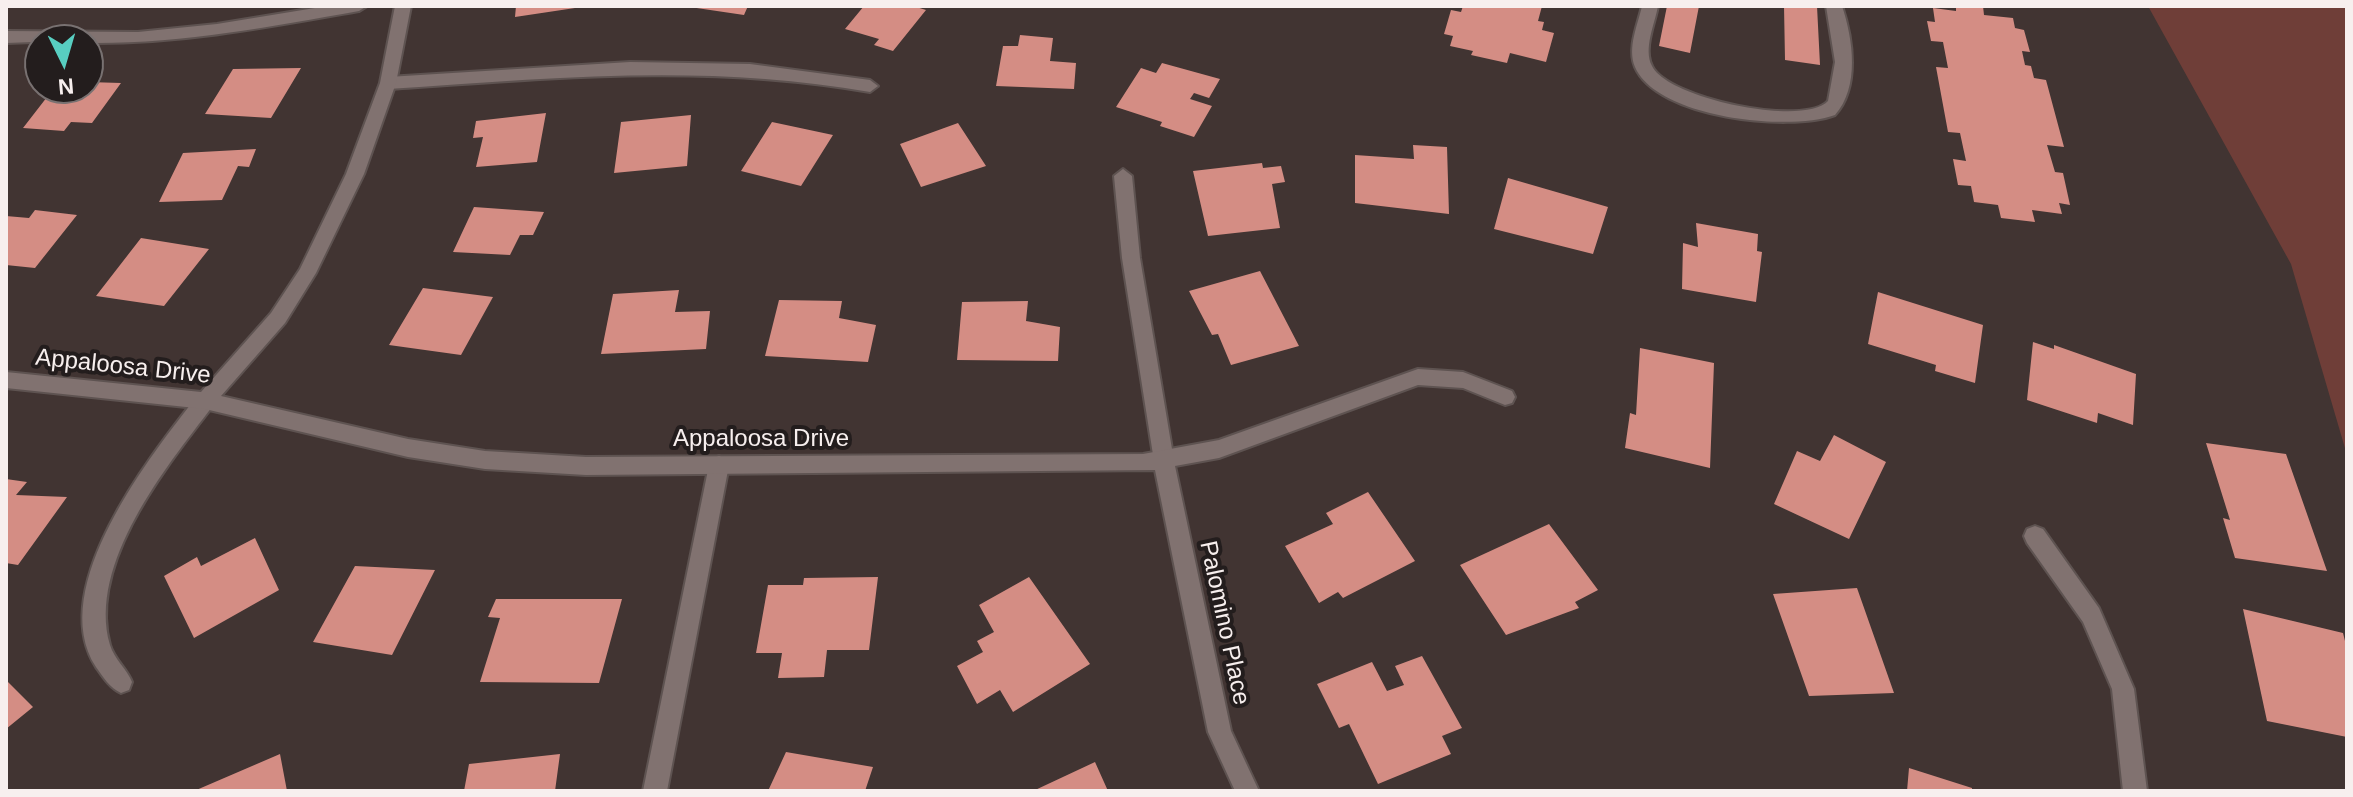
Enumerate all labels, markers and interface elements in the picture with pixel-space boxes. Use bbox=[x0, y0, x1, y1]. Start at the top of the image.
north arrow bbox=[24, 24, 104, 104]
text: N bbox=[57, 73, 75, 100]
street label: Appaloosa Drive bbox=[34, 343, 212, 391]
street label: Appaloosa Drive bbox=[673, 425, 849, 453]
street label: Palomino Place bbox=[1193, 538, 1255, 708]

